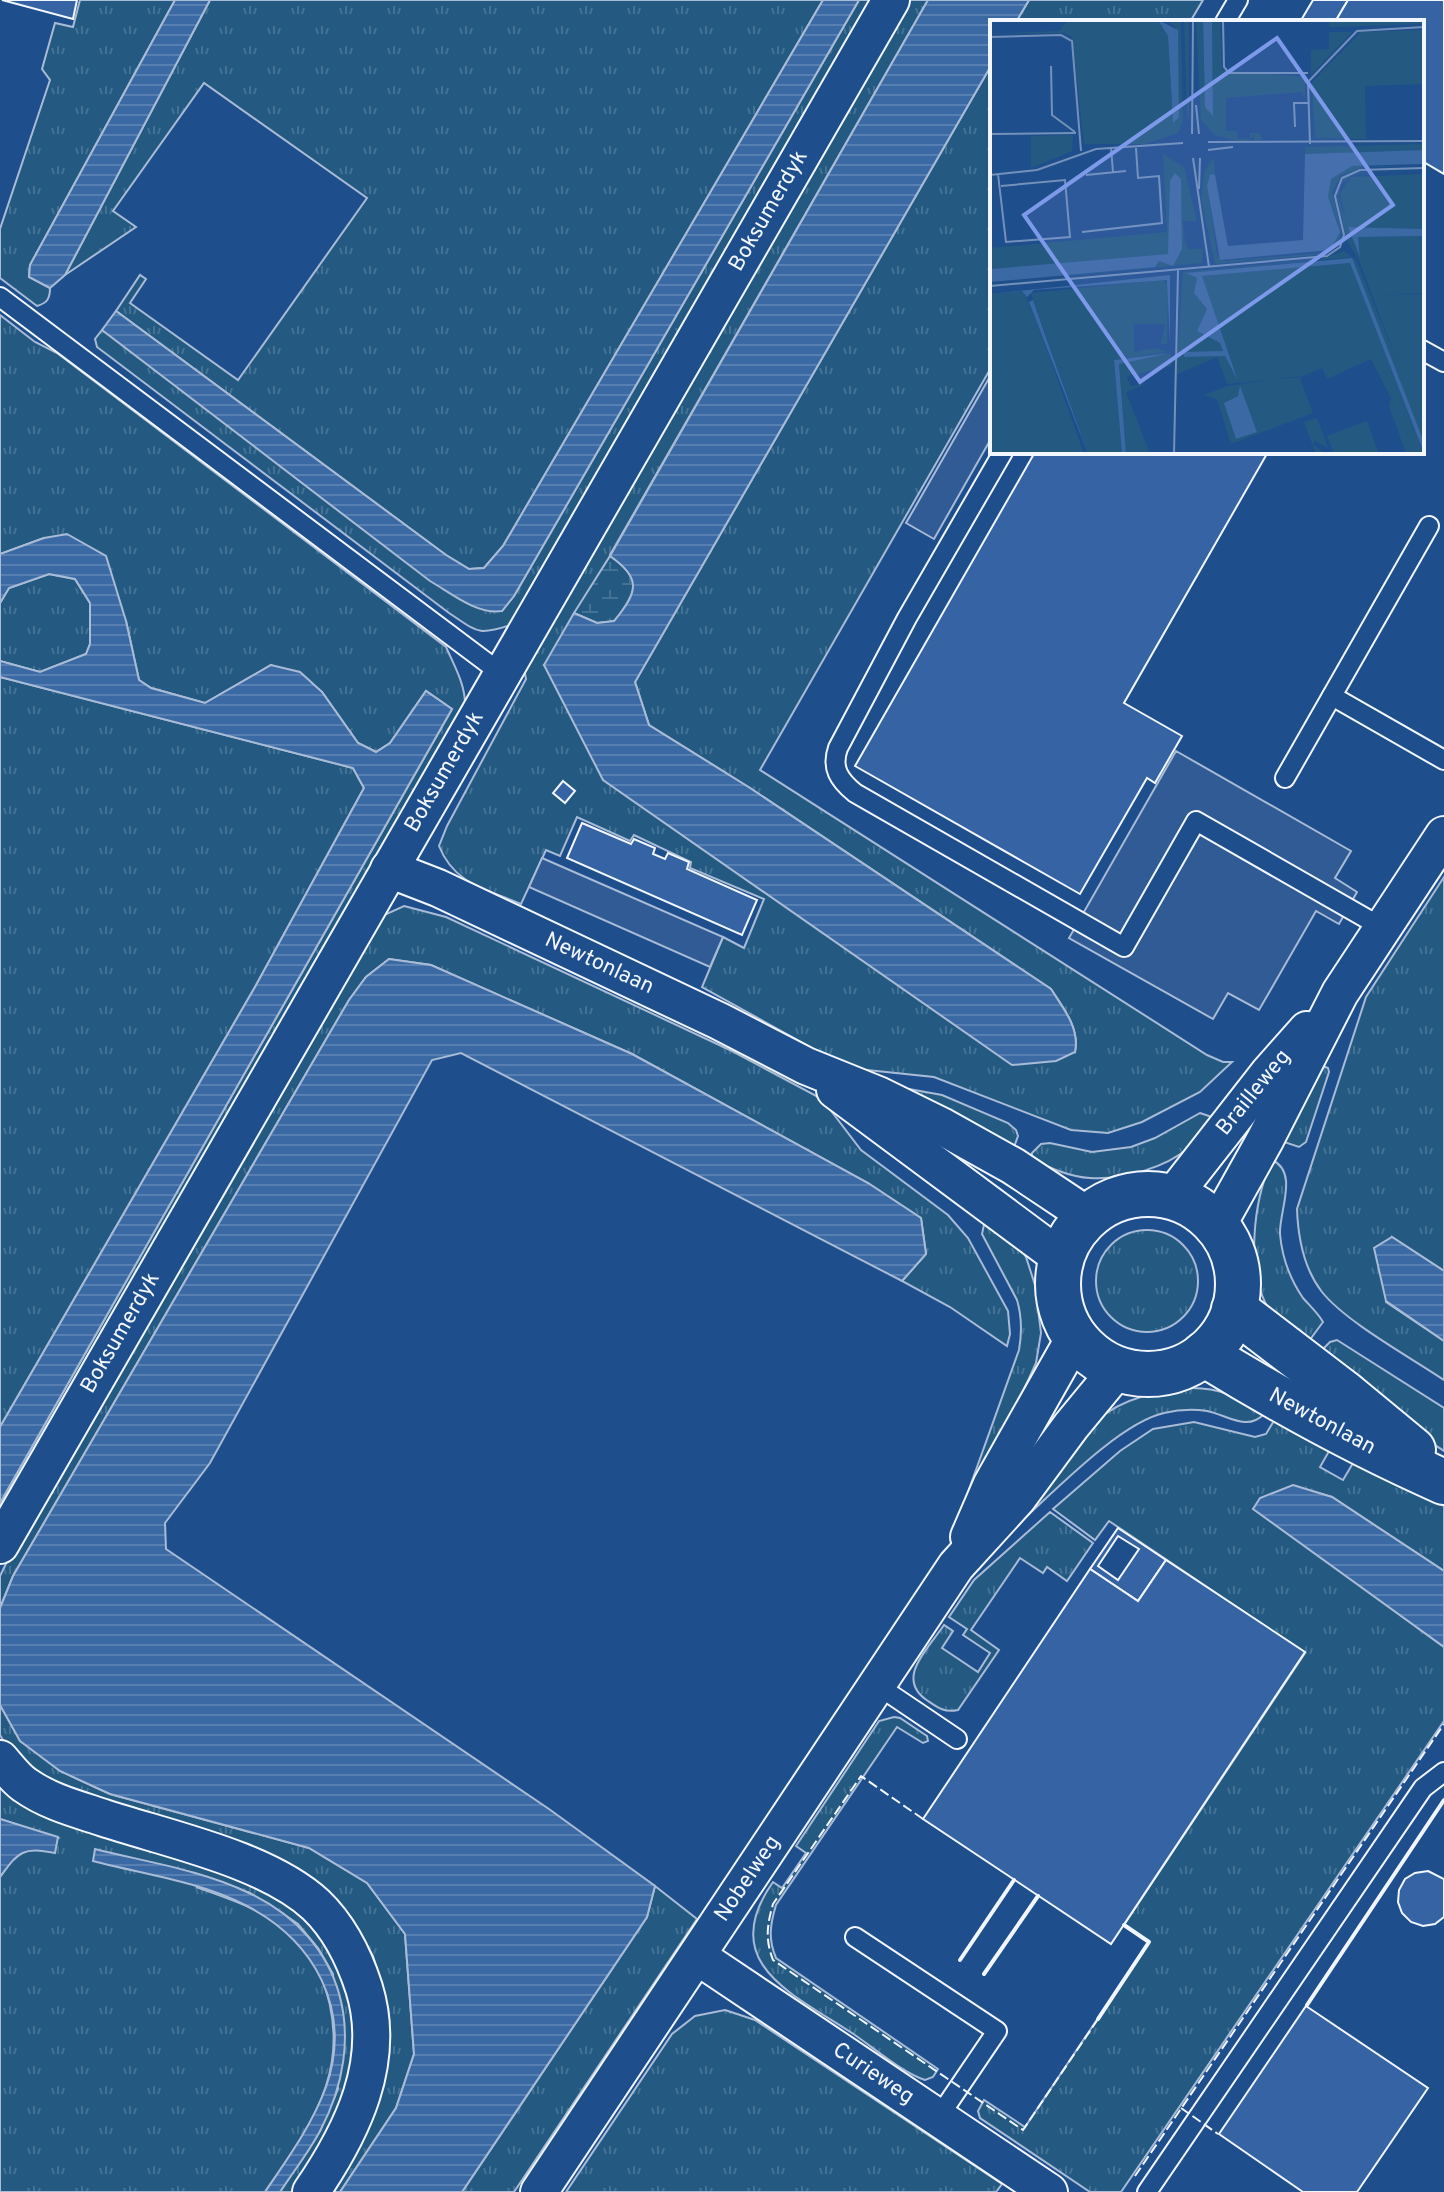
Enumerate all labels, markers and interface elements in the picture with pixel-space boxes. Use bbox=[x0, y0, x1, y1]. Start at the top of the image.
inset map bbox=[990, 20, 1424, 454]
street label: Boksumerdyk bbox=[723, 146, 815, 276]
street label: Boksumerdyk bbox=[399, 707, 491, 837]
street label: Newtonlaan bbox=[540, 927, 658, 1001]
street label: Brailleweg bbox=[1211, 1044, 1297, 1142]
street label: Boksumerdyk bbox=[75, 1268, 167, 1398]
street label: Newtonlaan bbox=[1264, 1382, 1380, 1462]
street label: Nobelweg bbox=[709, 1831, 787, 1927]
street label: Curieweg bbox=[827, 2037, 919, 2111]

